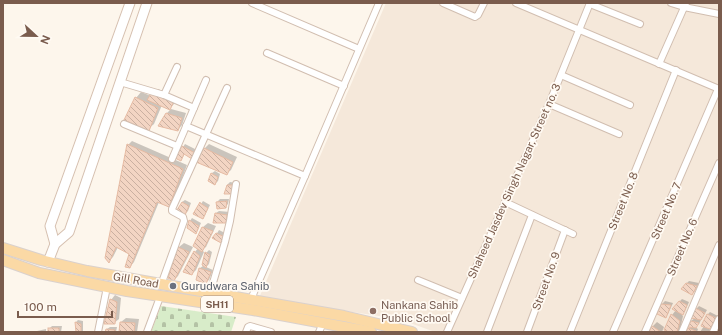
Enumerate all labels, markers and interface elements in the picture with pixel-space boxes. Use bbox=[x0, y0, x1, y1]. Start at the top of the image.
north arrow bbox=[16, 16, 56, 56]
text: N bbox=[38, 34, 52, 46]
street label: Shaheed Jasdev Singh Nagar, Street no. 3 bbox=[465, 82, 563, 280]
street label: Street No. 8 bbox=[606, 170, 640, 232]
street label: Street No. 7 bbox=[649, 180, 684, 241]
street label: Street No. 6 bbox=[665, 216, 700, 277]
street label: Street No. 9 bbox=[530, 250, 562, 312]
street label: Gill Road bbox=[112, 270, 160, 290]
place label: Gurudwara Sahib bbox=[181, 280, 270, 292]
marker: Gurudwara Sahib bbox=[168, 281, 178, 291]
scale bar bbox=[18, 293, 112, 319]
road number: SH11 bbox=[201, 296, 233, 312]
place label: Nankana Sahib Public School bbox=[381, 299, 458, 324]
text: 100 m bbox=[24, 300, 57, 314]
marker: Nankana Sahib Public School bbox=[368, 306, 378, 316]

